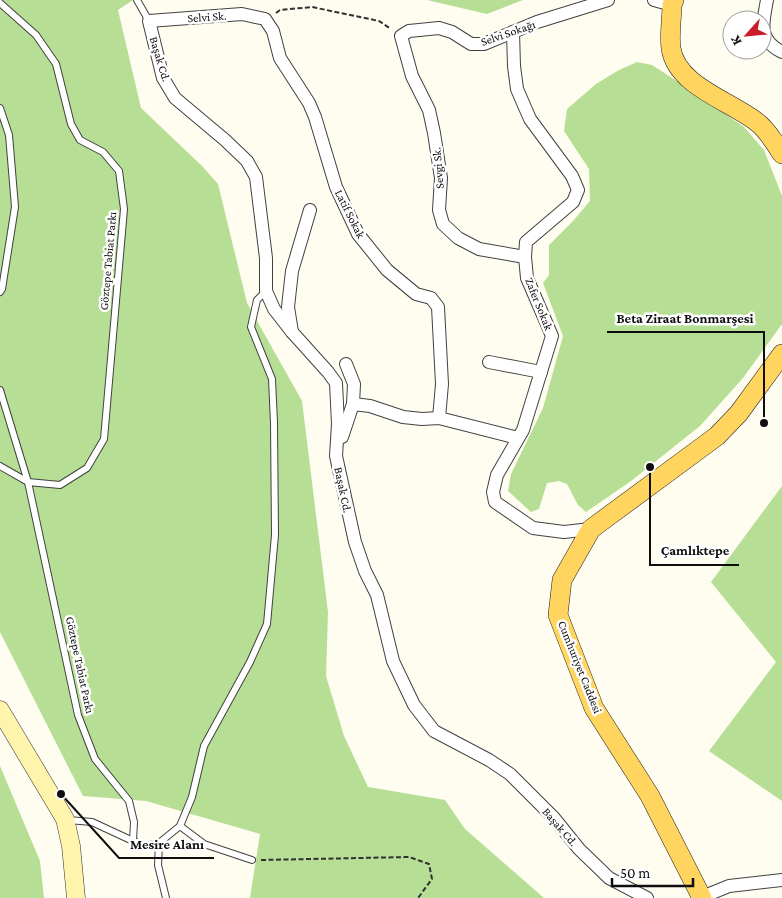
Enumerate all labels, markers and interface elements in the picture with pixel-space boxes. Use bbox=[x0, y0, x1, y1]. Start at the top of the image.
street label: Selvi Sk. bbox=[187, 9, 227, 25]
north arrow bbox=[722, 10, 772, 60]
street label: Selvi Sokağı bbox=[479, 17, 537, 49]
text: K bbox=[726, 32, 745, 49]
street label: Başak Cd. bbox=[147, 35, 174, 83]
street label: Sevgi Sk. bbox=[429, 146, 447, 189]
street label: Latif Sokak bbox=[332, 187, 368, 241]
street label: Göztepe Tabiat Parkı bbox=[97, 211, 119, 311]
street label: Zafer Sokak bbox=[522, 276, 556, 333]
callout: Beta Ziraat Bonmarşesi bbox=[607, 303, 764, 332]
text: Beta Ziraat Bonmarşesi bbox=[616, 310, 754, 326]
street label: Başak Cd. bbox=[331, 466, 355, 514]
callout: Çamlıktepe bbox=[650, 536, 739, 565]
text: Çamlıktepe bbox=[661, 542, 730, 558]
street label: Göztepe Tabiat Parkı bbox=[63, 615, 97, 715]
street label: Cumhuriyet Caddesi bbox=[555, 619, 605, 715]
street label: Başak Cd. bbox=[539, 805, 581, 849]
callout: Mesire Alanı bbox=[119, 829, 214, 858]
text: Mesire Alanı bbox=[130, 836, 204, 852]
scale bar bbox=[612, 856, 693, 888]
text: 50 m bbox=[620, 865, 650, 881]

